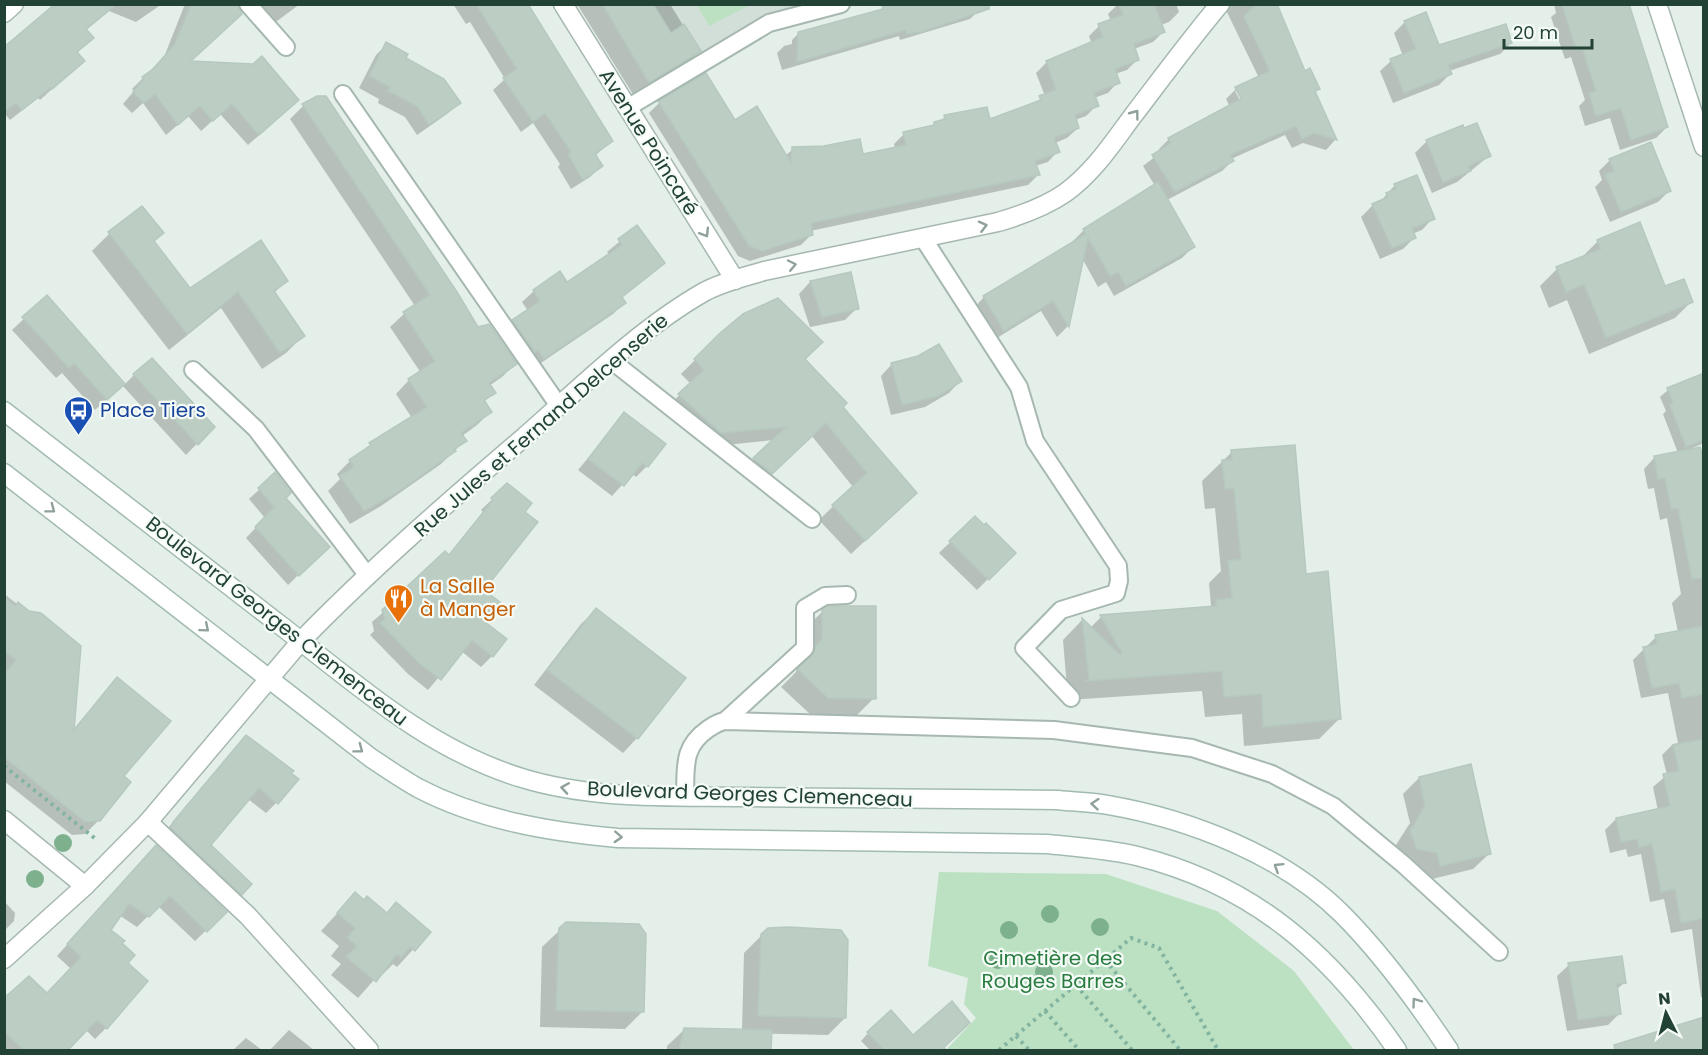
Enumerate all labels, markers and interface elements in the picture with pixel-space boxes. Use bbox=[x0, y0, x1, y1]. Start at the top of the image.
scale bar bbox=[1504, 12, 1592, 50]
text: 20 m bbox=[1513, 20, 1558, 45]
street label: Avenue Poincaré bbox=[593, 63, 705, 221]
one-way arrow bbox=[1127, 110, 1138, 121]
one-way arrow bbox=[977, 220, 987, 233]
one-way arrow bbox=[697, 226, 708, 237]
one-way arrow bbox=[786, 259, 796, 272]
street label: Rue Jules et Fernand Delcenserie bbox=[408, 307, 674, 543]
bus stop icon: Place Tiers bbox=[63, 394, 95, 436]
place label: Place Tiers bbox=[100, 396, 206, 424]
one-way arrow bbox=[44, 501, 55, 512]
street label: Boulevard Georges Clemenceau bbox=[140, 510, 414, 732]
place label: La Salle à Manger bbox=[420, 572, 516, 623]
restaurant icon: La Salle à Manger bbox=[383, 582, 415, 624]
one-way arrow bbox=[198, 621, 209, 632]
one-way arrow bbox=[352, 741, 363, 752]
street label: Boulevard Georges Clemenceau bbox=[587, 774, 913, 814]
one-way arrow bbox=[560, 782, 569, 794]
one-way arrow bbox=[1091, 798, 1100, 811]
one-way arrow bbox=[614, 831, 623, 844]
one-way arrow bbox=[1274, 863, 1285, 874]
park label: Cimetière des Rouges Barres bbox=[982, 944, 1125, 995]
north arrow bbox=[1636, 983, 1696, 1043]
text: N bbox=[1657, 987, 1672, 1011]
one-way arrow bbox=[1412, 998, 1423, 1009]

